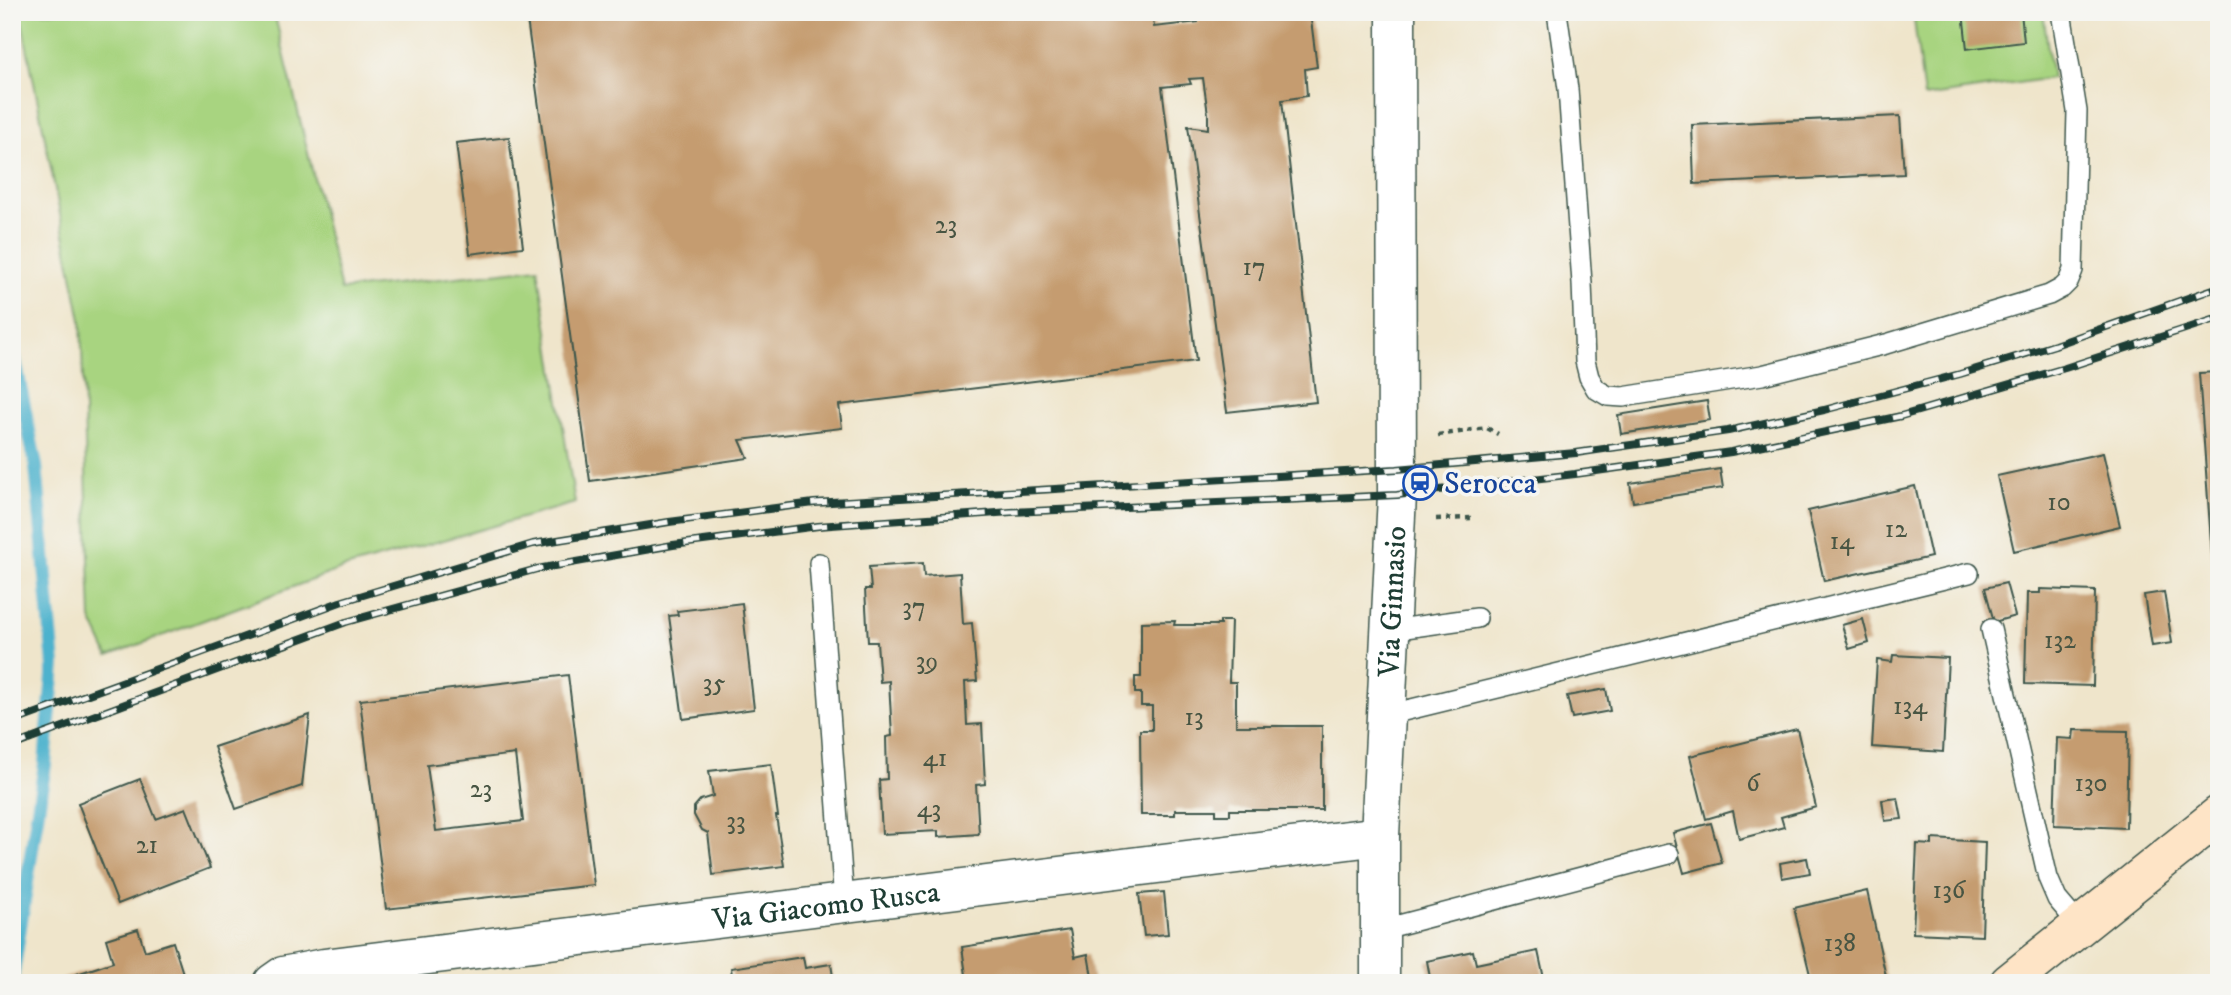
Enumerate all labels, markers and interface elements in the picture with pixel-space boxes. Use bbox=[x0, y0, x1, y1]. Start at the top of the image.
house number: 23 bbox=[935, 209, 957, 242]
house number: 17 bbox=[1242, 251, 1266, 284]
station icon: Serocca bbox=[1401, 464, 1439, 502]
place label: Serocca bbox=[1444, 466, 1537, 503]
house number: 10 bbox=[2047, 486, 2071, 519]
house number: 12 bbox=[1885, 513, 1907, 546]
street label: Via Ginnasio bbox=[1371, 525, 1415, 679]
house number: 14 bbox=[1830, 525, 1855, 558]
house number: 37 bbox=[902, 591, 926, 624]
house number: 132 bbox=[2044, 624, 2076, 657]
house number: 39 bbox=[916, 645, 938, 678]
house number: 35 bbox=[703, 667, 725, 700]
house number: 134 bbox=[1893, 690, 1928, 723]
house number: 13 bbox=[1184, 701, 1204, 734]
house number: 41 bbox=[923, 742, 947, 775]
house number: 6 bbox=[1746, 767, 1761, 800]
house number: 130 bbox=[2074, 767, 2108, 800]
house number: 23 bbox=[470, 773, 492, 806]
house number: 43 bbox=[917, 793, 941, 826]
house number: 33 bbox=[726, 805, 746, 838]
house number: 21 bbox=[136, 829, 158, 862]
street label: Via Giacomo Rusca bbox=[710, 874, 942, 939]
house number: 136 bbox=[1933, 874, 1967, 907]
house number: 138 bbox=[1824, 927, 1856, 960]

